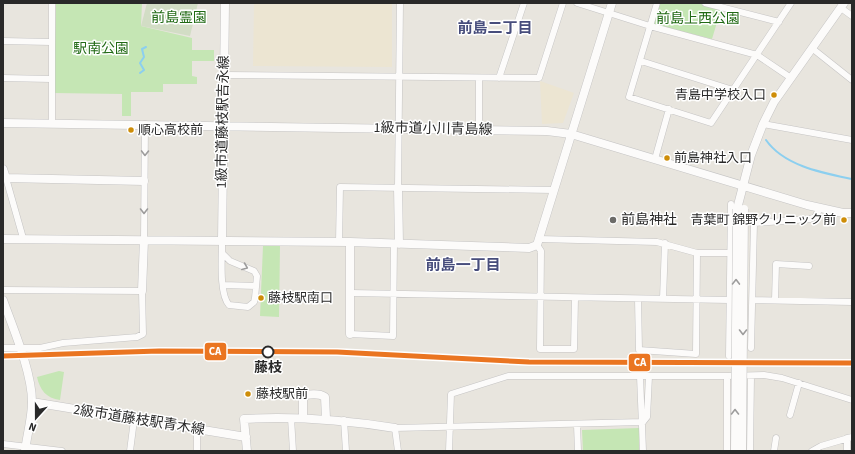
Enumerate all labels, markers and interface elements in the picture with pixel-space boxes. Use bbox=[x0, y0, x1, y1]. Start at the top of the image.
park label: 前島霊園 bbox=[151, 8, 207, 28]
park label: 前島上西公園 bbox=[656, 9, 740, 29]
district label: 前島二丁目 bbox=[457, 18, 533, 39]
park label: 駅南公園 bbox=[73, 39, 129, 59]
street label: 1級市道藤枝駅吉永線 bbox=[212, 55, 234, 189]
place label: 青島中学校入口 bbox=[675, 86, 766, 104]
marker: 青島中学校入口 bbox=[769, 90, 779, 100]
street label: 1級市道小川青島線 bbox=[373, 118, 493, 140]
place label: 順心高校前 bbox=[138, 121, 203, 139]
marker: 順心高校前 bbox=[126, 125, 136, 135]
place label: 前島神社入口 bbox=[674, 149, 752, 167]
one-way arrow bbox=[141, 150, 149, 156]
marker: 前島神社入口 bbox=[662, 153, 672, 163]
one-way arrow bbox=[140, 208, 148, 214]
place label: 前島神社 bbox=[621, 210, 677, 230]
place label: 青葉町 錦野クリニック前 bbox=[690, 211, 836, 229]
marker: 前島神社 bbox=[608, 215, 618, 225]
marker: 青葉町 錦野クリニック前 bbox=[839, 215, 849, 225]
district label: 前島一丁目 bbox=[425, 255, 501, 276]
one-way arrow bbox=[241, 263, 248, 271]
one-way arrow bbox=[732, 279, 740, 285]
place label: 藤枝駅南口 bbox=[268, 289, 333, 307]
marker: 藤枝駅南口 bbox=[256, 293, 266, 303]
one-way arrow bbox=[739, 329, 748, 335]
line badge: CA bbox=[204, 342, 227, 361]
text: CA bbox=[209, 344, 222, 359]
marker: 藤枝 bbox=[261, 345, 275, 359]
line badge: CA bbox=[628, 353, 651, 372]
text: CA bbox=[634, 355, 647, 370]
place label: 藤枝 bbox=[254, 358, 282, 378]
place label: 藤枝駅前 bbox=[256, 385, 308, 403]
marker: 藤枝駅前 bbox=[243, 389, 253, 399]
north arrow bbox=[16, 398, 56, 438]
street label: 2級市道藤枝駅青木線 bbox=[72, 400, 206, 440]
one-way arrow bbox=[731, 409, 739, 415]
text: N bbox=[26, 419, 39, 435]

